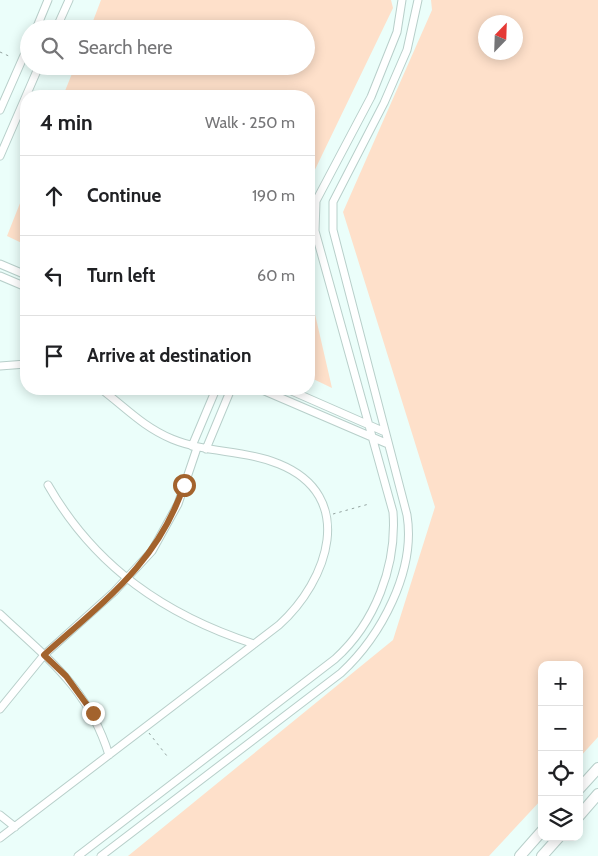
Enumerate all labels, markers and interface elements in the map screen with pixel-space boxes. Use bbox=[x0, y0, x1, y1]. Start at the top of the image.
north arrow bbox=[478, 15, 523, 60]
search box bbox=[20, 20, 315, 75]
icon: search bbox=[38, 34, 66, 62]
text: Search here bbox=[78, 36, 172, 59]
text: 4 min bbox=[40, 110, 93, 135]
text: Walk · 250 m bbox=[205, 113, 295, 132]
icon: ahead bbox=[40, 182, 68, 210]
text: Continue bbox=[87, 184, 161, 207]
text: 190 m bbox=[252, 186, 295, 205]
icon: left bbox=[40, 262, 68, 290]
text: Turn left bbox=[87, 264, 155, 287]
text: 60 m bbox=[257, 266, 295, 285]
icon: arrive bbox=[40, 342, 68, 370]
text: Arrive at destination bbox=[87, 344, 251, 367]
route start bbox=[173, 474, 196, 497]
map controls bbox=[538, 661, 583, 841]
button: + bbox=[538, 661, 583, 706]
route end bbox=[82, 702, 105, 725]
button: − bbox=[538, 706, 583, 751]
button: locate bbox=[538, 751, 583, 796]
button: layers bbox=[538, 796, 583, 841]

